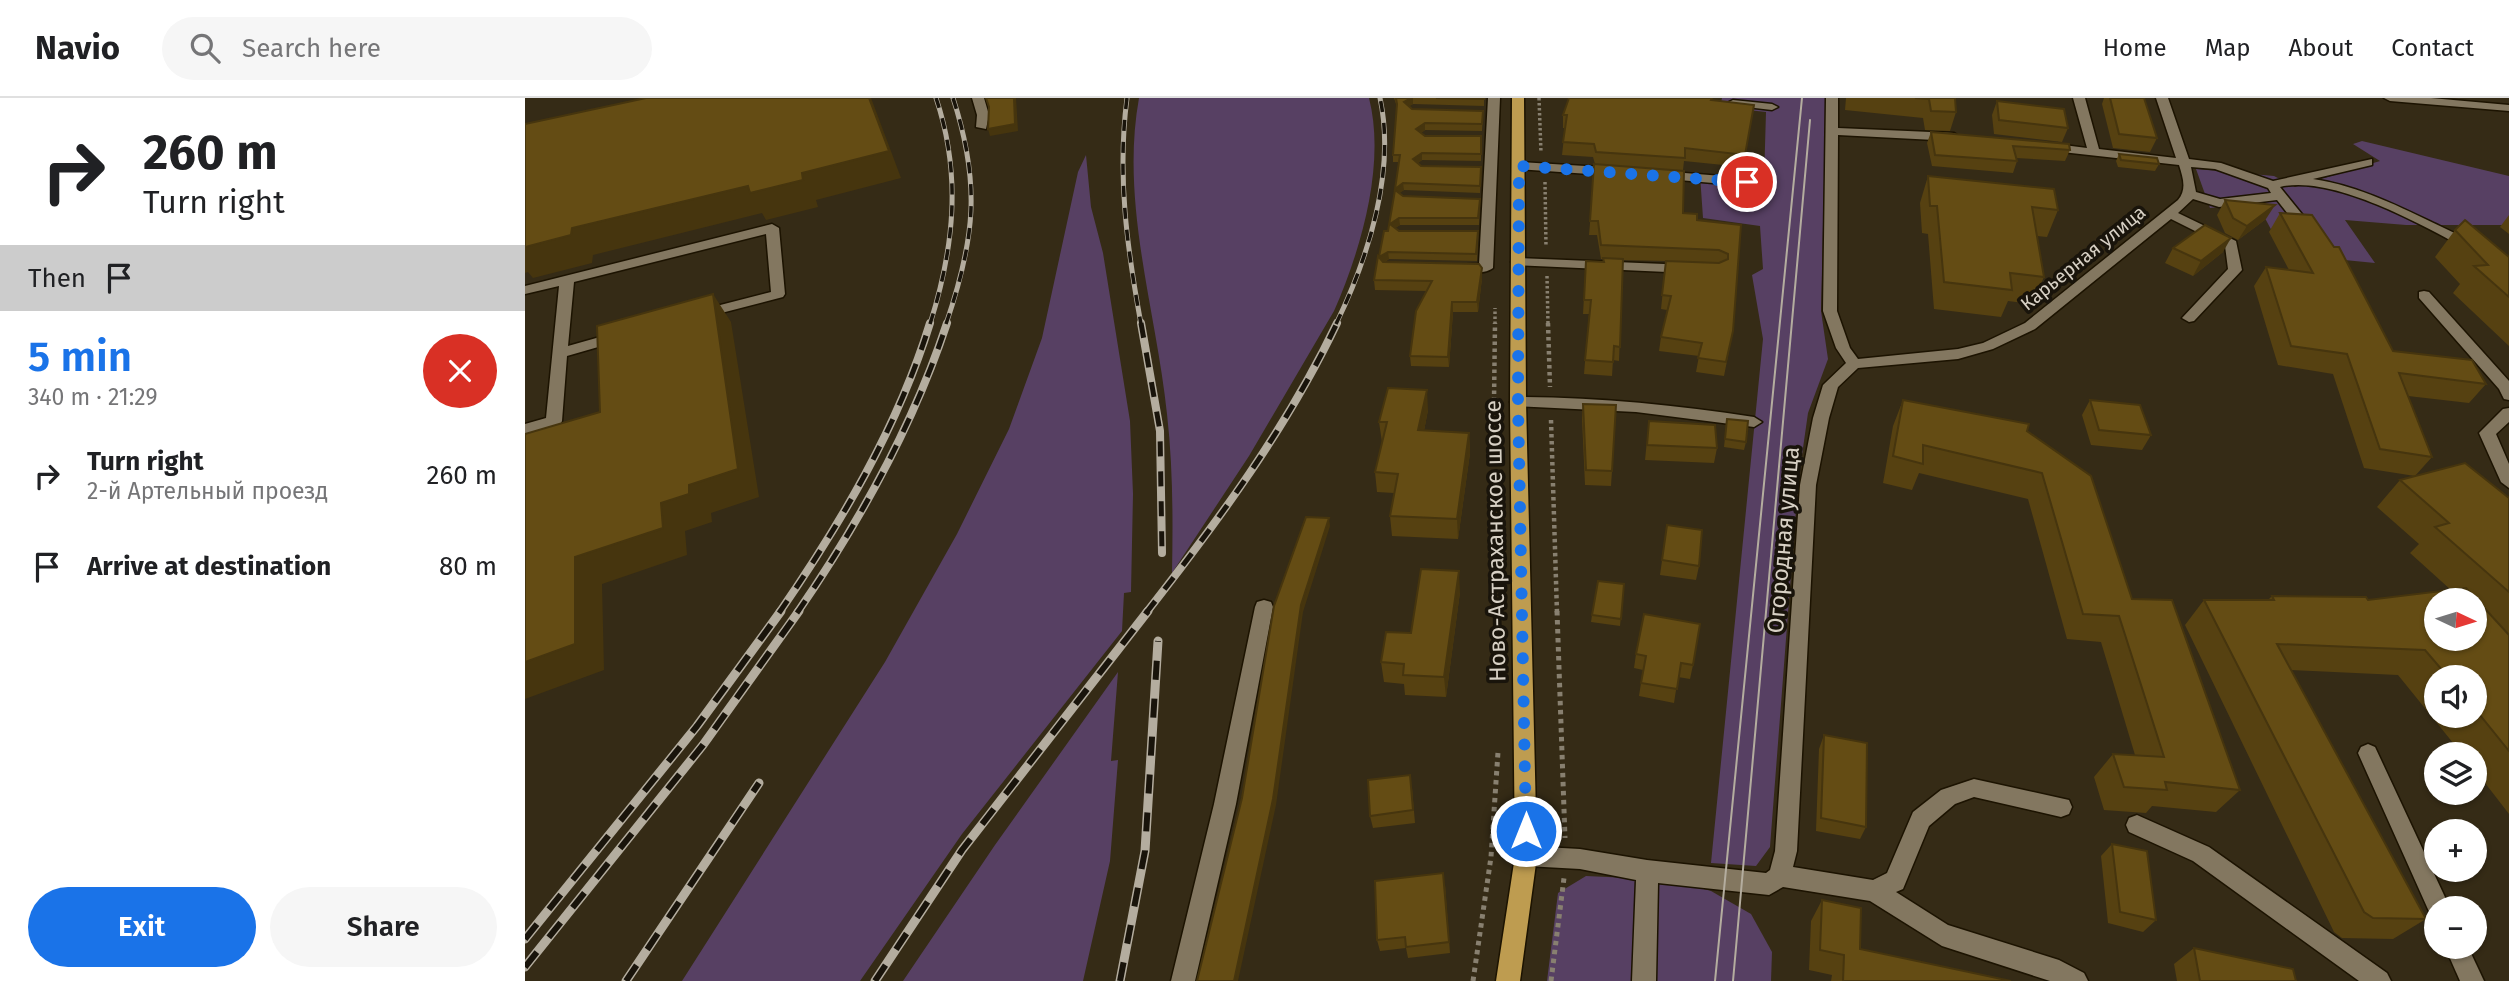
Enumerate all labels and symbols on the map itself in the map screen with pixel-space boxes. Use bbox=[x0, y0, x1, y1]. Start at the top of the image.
pin bbox=[1717, 152, 1777, 212]
street label: Карьерная улица bbox=[2016, 201, 2150, 315]
street label: Ново-Астраханское шоссе bbox=[1479, 400, 1511, 682]
street label: Огородная улица bbox=[1761, 445, 1805, 635]
north arrow bbox=[2424, 588, 2487, 651]
position arrow bbox=[1489, 794, 1563, 868]

